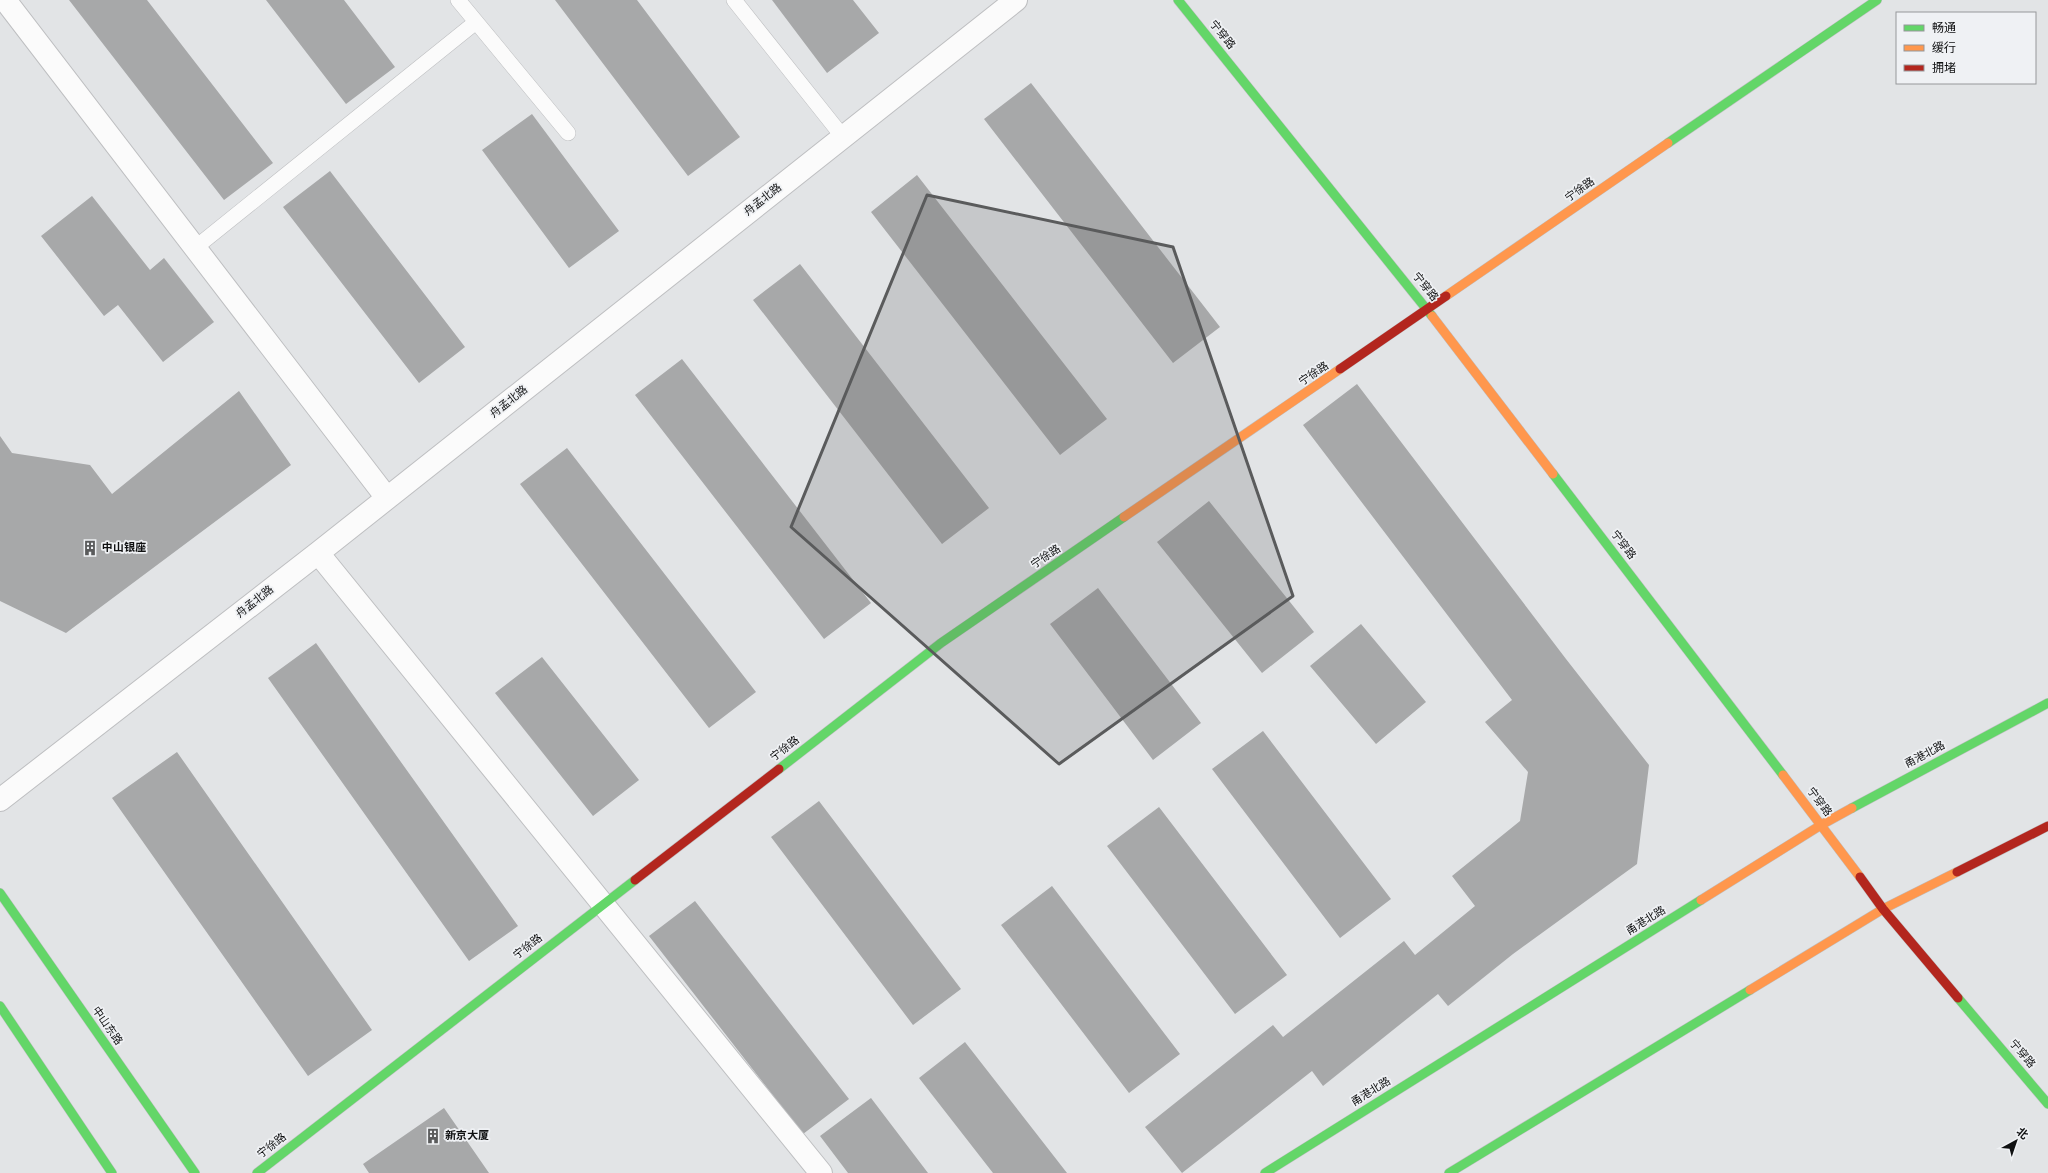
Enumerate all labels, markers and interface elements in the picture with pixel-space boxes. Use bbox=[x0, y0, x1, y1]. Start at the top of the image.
legend bbox=[1896, 12, 2036, 84]
street label: 宁穿路 bbox=[1206, 18, 1238, 52]
text: 畅通 bbox=[1932, 21, 1956, 37]
text: 缓行 bbox=[1932, 41, 1956, 57]
text: 拥堵 bbox=[1932, 61, 1956, 77]
street label: 宁徐路 bbox=[1562, 175, 1598, 205]
street label: 舟孟北路 bbox=[741, 181, 785, 219]
street label: 宁穿路 bbox=[1409, 270, 1441, 304]
street label: 宁徐路 bbox=[1296, 359, 1332, 389]
street label: 舟孟北路 bbox=[487, 383, 531, 421]
street label: 宁穿路 bbox=[1607, 528, 1639, 562]
building icon: 中山银座 bbox=[81, 539, 99, 557]
place label: 中山银座 bbox=[102, 541, 146, 555]
street label: 宁徐路 bbox=[1028, 542, 1064, 572]
street label: 舟孟北路 bbox=[233, 583, 277, 621]
street label: 宁徐路 bbox=[768, 733, 802, 765]
street label: 甬港北路 bbox=[1902, 738, 1948, 772]
street label: 宁穿路 bbox=[1803, 785, 1835, 819]
street label: 甬港北路 bbox=[1624, 903, 1668, 939]
street label: 宁徐路 bbox=[511, 931, 545, 963]
street label: 中山东路 bbox=[89, 1004, 125, 1048]
street label: 宁穿路 bbox=[2006, 1037, 2038, 1071]
street label: 甬港北路 bbox=[1349, 1074, 1393, 1110]
north arrow bbox=[1996, 1121, 2036, 1161]
text: 北 bbox=[2013, 1125, 2030, 1143]
building icon: 新京大厦 bbox=[424, 1127, 442, 1145]
place label: 新京大厦 bbox=[445, 1129, 489, 1143]
street label: 宁徐路 bbox=[255, 1130, 289, 1162]

